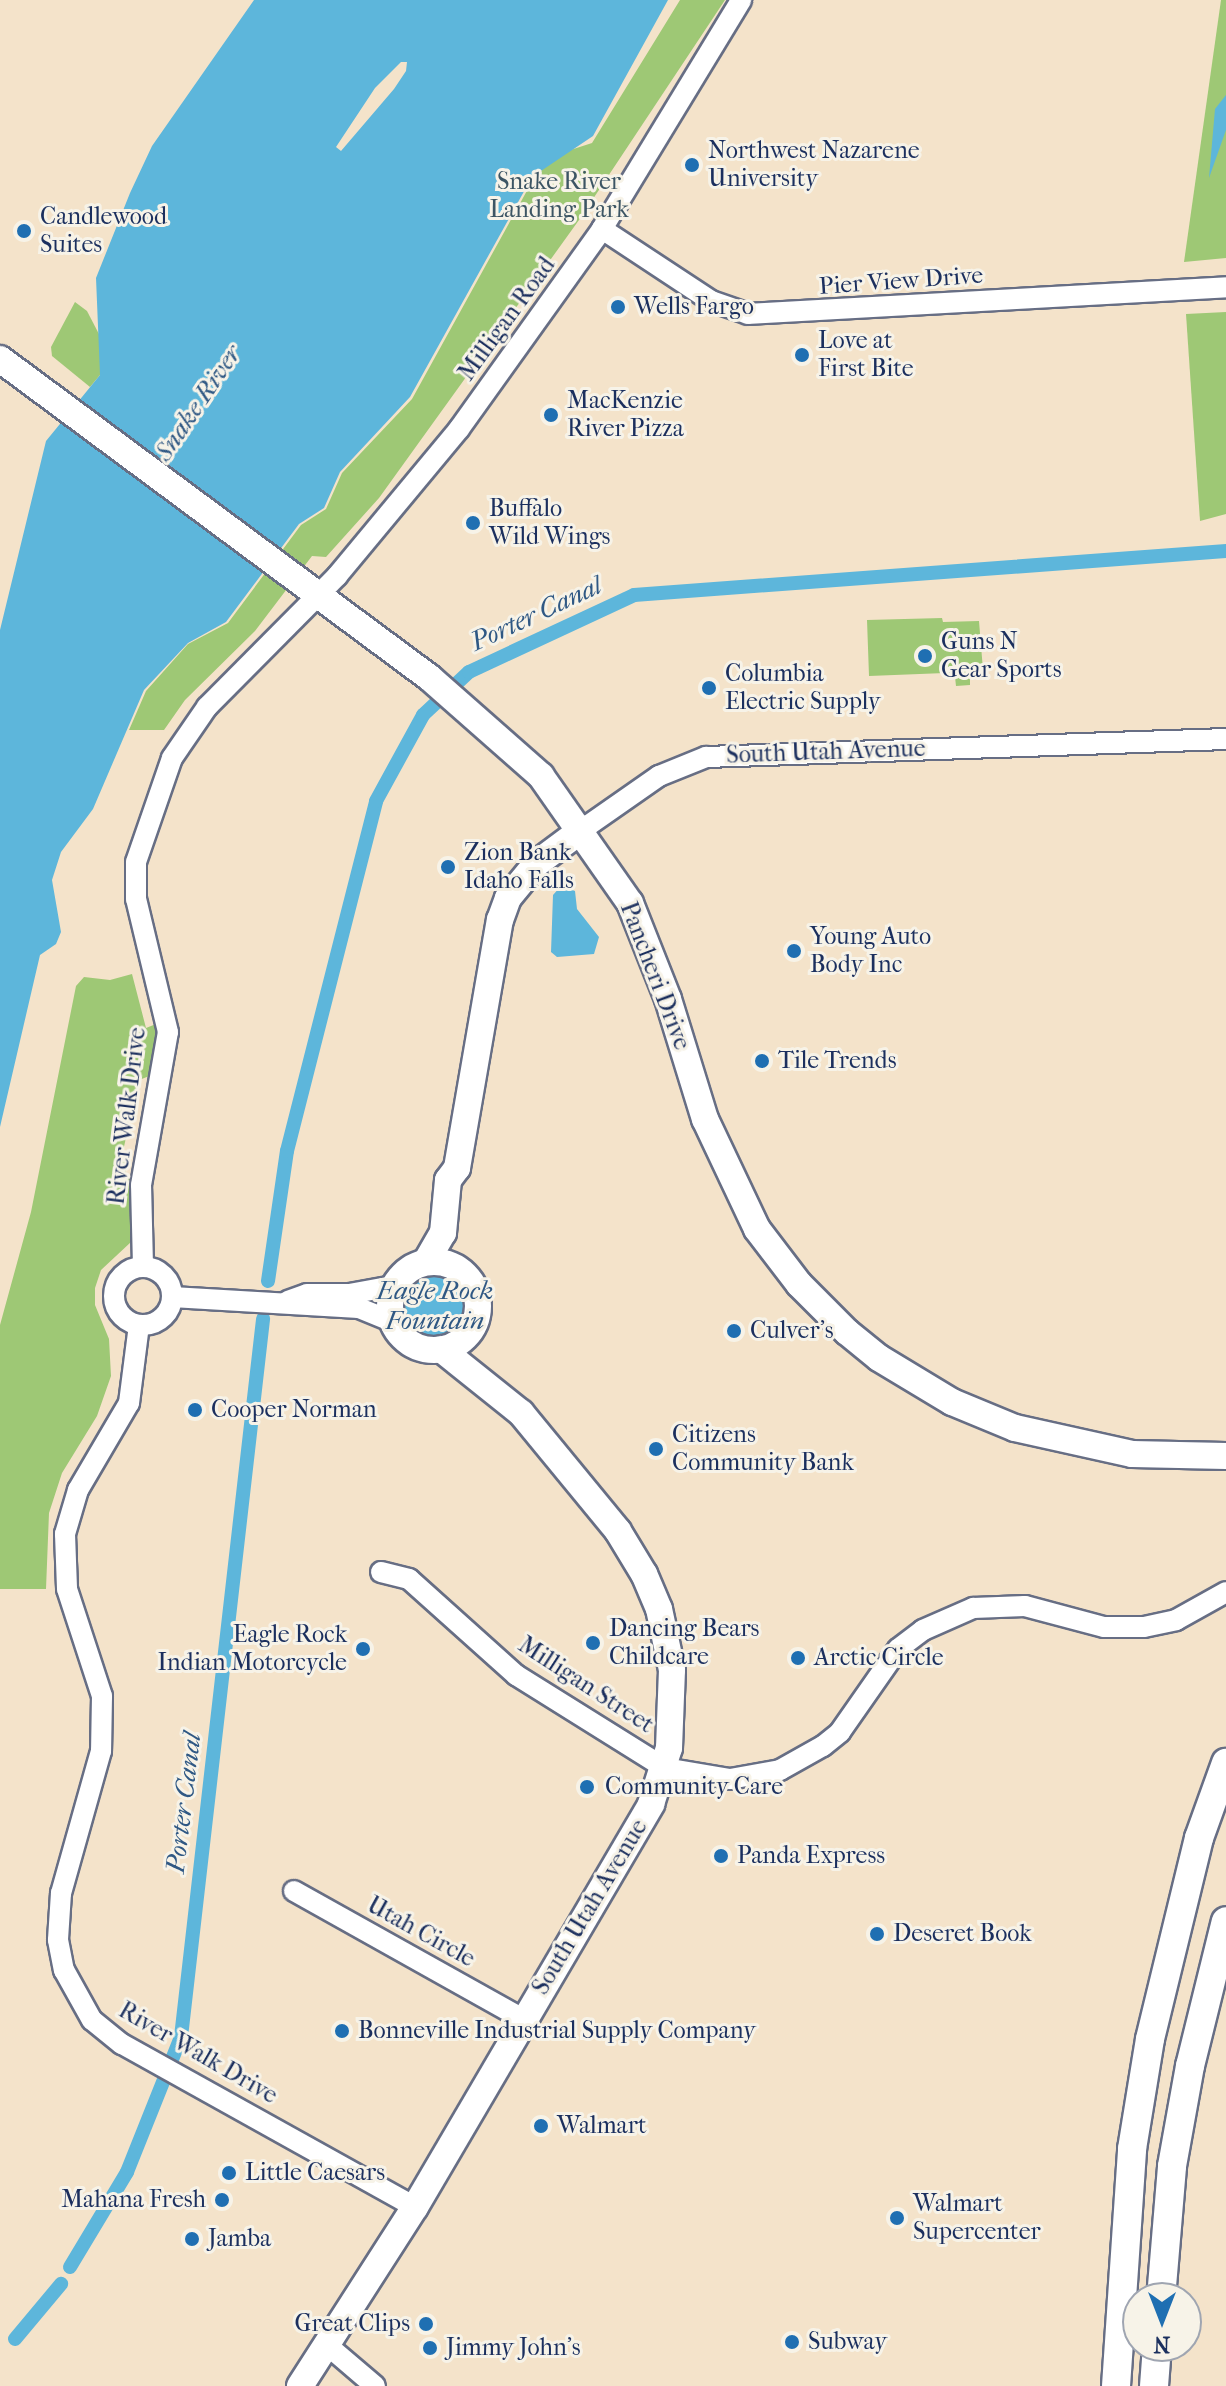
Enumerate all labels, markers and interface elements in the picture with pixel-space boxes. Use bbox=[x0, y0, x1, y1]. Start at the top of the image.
place label: Northwest Nazarene University bbox=[708, 137, 920, 193]
marker: Northwest Nazarene University bbox=[683, 156, 701, 174]
park label: Snake River Landing Park bbox=[489, 168, 629, 224]
place label: Candlewood Suites bbox=[40, 203, 167, 259]
marker: Candlewood Suites bbox=[15, 222, 33, 240]
street label: Milligan Road bbox=[453, 252, 561, 386]
street label: Pier View Drive bbox=[818, 261, 984, 301]
place label: Wells Fargo bbox=[634, 293, 754, 321]
marker: Wells Fargo bbox=[609, 298, 627, 316]
place label: Love at First Bite bbox=[818, 327, 914, 383]
water label: Snake River bbox=[148, 339, 248, 467]
marker: Love at First Bite bbox=[793, 346, 811, 364]
place label: MacKenzie River Pizza bbox=[567, 387, 684, 443]
marker: MacKenzie River Pizza bbox=[542, 406, 560, 424]
place label: Buffalo Wild Wings bbox=[489, 495, 610, 551]
marker: Buffalo Wild Wings bbox=[464, 514, 482, 532]
water label: Porter Canal bbox=[466, 570, 606, 658]
place label: Guns N Gear Sports bbox=[941, 628, 1061, 684]
marker: Guns N Gear Sports bbox=[916, 647, 934, 665]
place label: Columbia Electric Supply bbox=[725, 660, 881, 716]
marker: Columbia Electric Supply bbox=[700, 679, 718, 697]
street label: South Utah Avenue bbox=[726, 734, 926, 770]
place label: Zion Bank Idaho Falls bbox=[464, 839, 574, 895]
marker: Zion Bank Idaho Falls bbox=[439, 858, 457, 876]
street label: Pancheri Drive bbox=[614, 898, 696, 1054]
place label: Young Auto Body Inc bbox=[810, 923, 931, 979]
marker: Young Auto Body Inc bbox=[785, 942, 803, 960]
street label: River Walk Drive bbox=[102, 1026, 152, 1206]
place label: Tile Trends bbox=[778, 1047, 897, 1075]
marker: Tile Trends bbox=[753, 1052, 771, 1070]
water label: Eagle Rock Fountain bbox=[377, 1275, 493, 1336]
place label: Culver's bbox=[750, 1317, 834, 1345]
marker: Culver's bbox=[725, 1322, 743, 1340]
place label: Cooper Norman bbox=[211, 1396, 377, 1424]
marker: Cooper Norman bbox=[186, 1401, 204, 1419]
place label: Citizens Community Bank bbox=[672, 1421, 854, 1477]
marker: Citizens Community Bank bbox=[647, 1440, 665, 1458]
place label: Dancing Bears Childcare bbox=[609, 1615, 759, 1671]
place label: Eagle Rock Indian Motorcycle bbox=[157, 1621, 347, 1677]
street label: Milligan Street bbox=[513, 1631, 659, 1739]
marker: Dancing Bears Childcare bbox=[584, 1634, 602, 1652]
marker: Eagle Rock Indian Motorcycle bbox=[354, 1640, 372, 1658]
place label: Arctic Circle bbox=[814, 1644, 944, 1672]
marker: Arctic Circle bbox=[789, 1649, 807, 1667]
water label: Porter Canal bbox=[160, 1731, 208, 1875]
place label: Community Care bbox=[605, 1773, 783, 1801]
marker: Community Care bbox=[576, 1776, 598, 1798]
street label: South Utah Avenue bbox=[526, 1814, 654, 2000]
place label: Panda Express bbox=[737, 1842, 885, 1870]
marker: Panda Express bbox=[712, 1847, 730, 1865]
street label: Utah Circle bbox=[362, 1891, 480, 1973]
place label: Deseret Book bbox=[893, 1920, 1032, 1948]
marker: Deseret Book bbox=[868, 1925, 886, 1943]
street label: River Walk Drive bbox=[113, 1996, 283, 2110]
place label: Bonneville Industrial Supply Company bbox=[358, 2017, 756, 2045]
marker: Bonneville Industrial Supply Company bbox=[333, 2022, 351, 2040]
place label: Walmart bbox=[557, 2112, 647, 2140]
marker: Walmart bbox=[532, 2117, 550, 2135]
place label: Little Caesars bbox=[245, 2159, 385, 2187]
marker: Little Caesars bbox=[220, 2164, 238, 2182]
place label: Mahana Fresh bbox=[61, 2186, 206, 2214]
place label: Walmart Supercenter bbox=[913, 2190, 1041, 2246]
marker: Mahana Fresh bbox=[213, 2191, 231, 2209]
marker: Walmart Supercenter bbox=[888, 2209, 906, 2227]
place label: Jamba bbox=[208, 2225, 271, 2253]
marker: Jamba bbox=[183, 2230, 201, 2248]
north arrow bbox=[1122, 2282, 1202, 2362]
place label: Great Clips bbox=[294, 2310, 410, 2338]
marker: Great Clips bbox=[417, 2315, 435, 2333]
place label: Subway bbox=[808, 2328, 887, 2356]
text: N bbox=[1154, 2331, 1170, 2357]
marker: Subway bbox=[783, 2333, 801, 2351]
place label: Jimmy John's bbox=[446, 2334, 581, 2362]
marker: Jimmy John's bbox=[421, 2339, 439, 2357]

